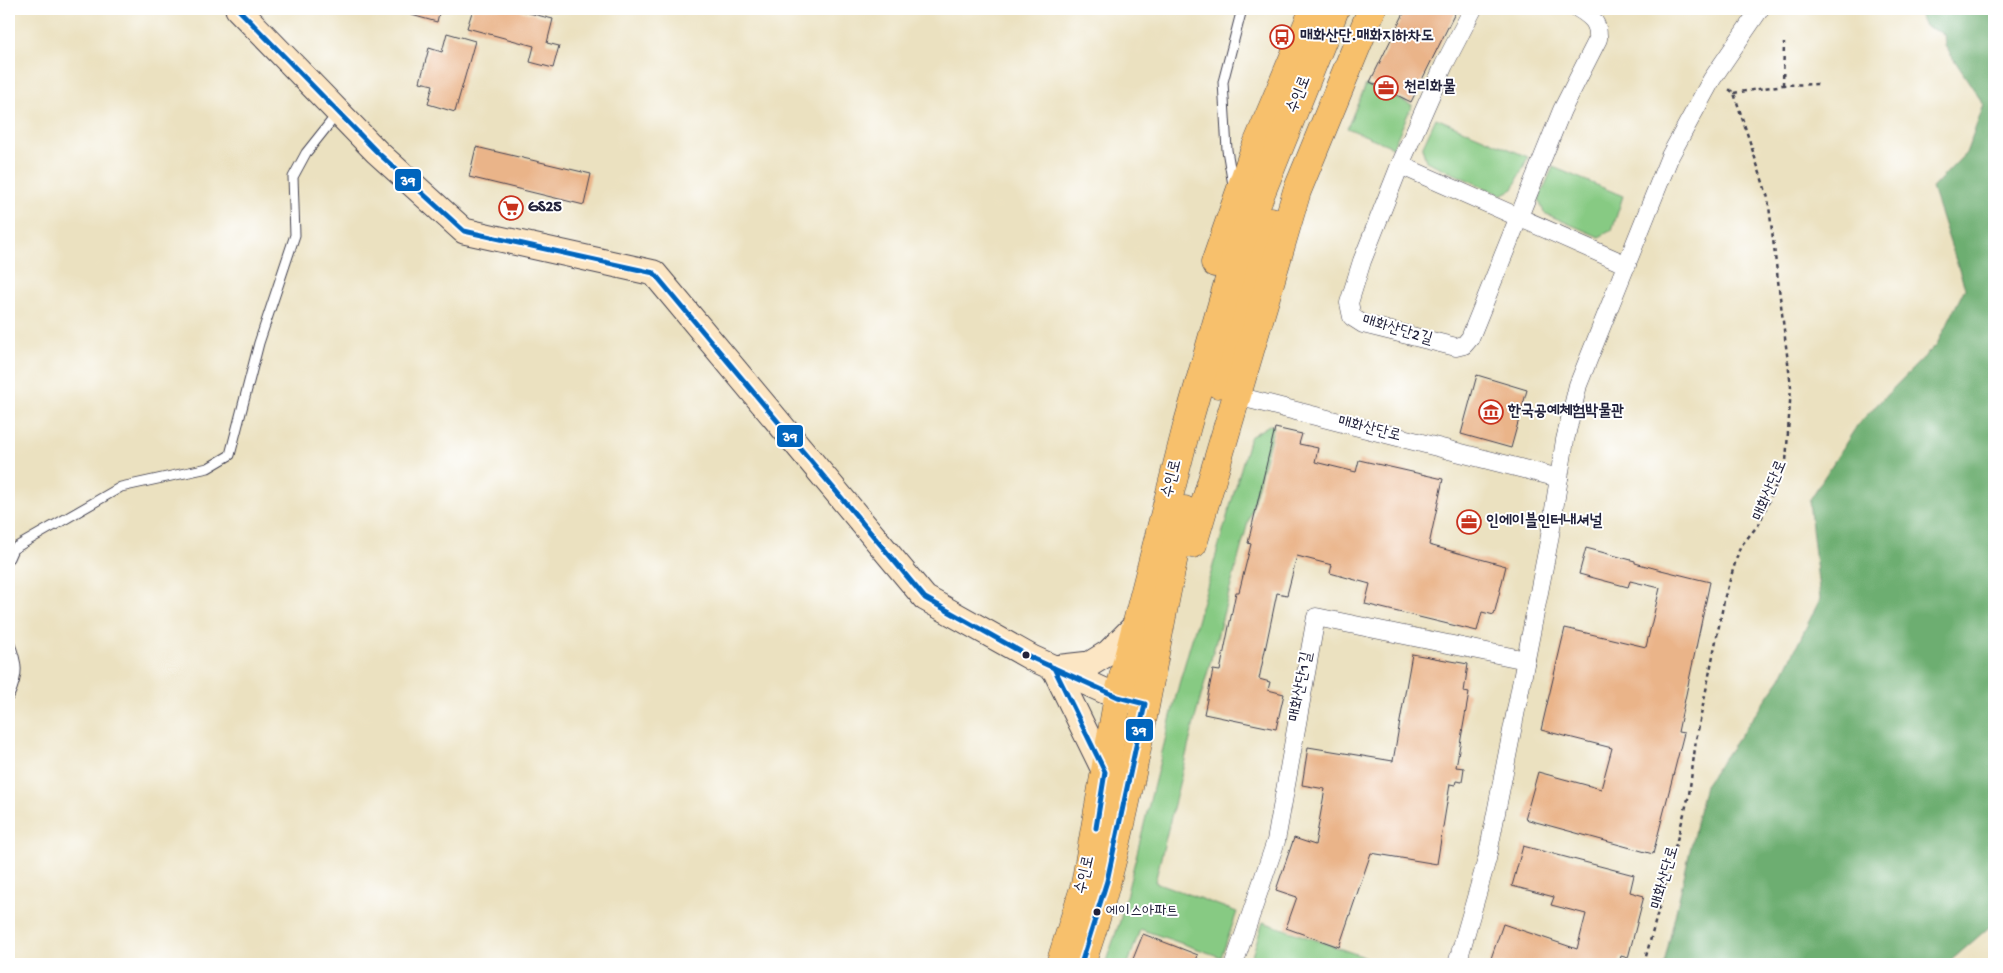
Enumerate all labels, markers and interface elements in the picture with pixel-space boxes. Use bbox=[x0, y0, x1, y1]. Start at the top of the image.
bus stop icon: 매화산단.매화지하차도 bbox=[1269, 24, 1295, 50]
place label: 매화산단.매화지하차도 bbox=[1300, 28, 1434, 47]
street label: 수인로 bbox=[1284, 74, 1316, 116]
office icon: 천리화물 bbox=[1373, 75, 1399, 101]
place label: 천리화물 bbox=[1404, 78, 1456, 98]
line badge: 39 bbox=[394, 168, 422, 192]
text: 39 bbox=[400, 174, 415, 191]
supermarket icon: GS25 bbox=[498, 195, 524, 221]
place label: GS25 bbox=[528, 199, 562, 218]
street label: 매화산단2길 bbox=[1360, 312, 1434, 350]
museum icon: 한국공예체험박물관 bbox=[1478, 399, 1504, 425]
place label: 한국공예체험박물관 bbox=[1507, 402, 1624, 422]
street label: 매화산단로 bbox=[1335, 413, 1403, 447]
line badge: 39 bbox=[776, 424, 804, 448]
text: 39 bbox=[782, 430, 797, 447]
street label: 수인로 bbox=[1159, 458, 1187, 500]
street label: 매화산단로 bbox=[1750, 458, 1792, 524]
office icon: 인에이블인터내셔널 bbox=[1456, 509, 1482, 535]
place label: 인에이블인터내셔널 bbox=[1486, 512, 1603, 532]
unlabelled marker bbox=[1021, 650, 1031, 660]
street label: 매화산단1길 bbox=[1286, 650, 1318, 724]
line badge: 39 bbox=[1125, 718, 1154, 742]
text: 39 bbox=[1131, 724, 1146, 741]
street label: 매화산단로 bbox=[1648, 844, 1684, 912]
street label: 수인로 bbox=[1072, 854, 1100, 896]
place label: 에이스아파트 bbox=[1106, 903, 1178, 921]
marker: 에이스아파트 bbox=[1092, 907, 1102, 917]

